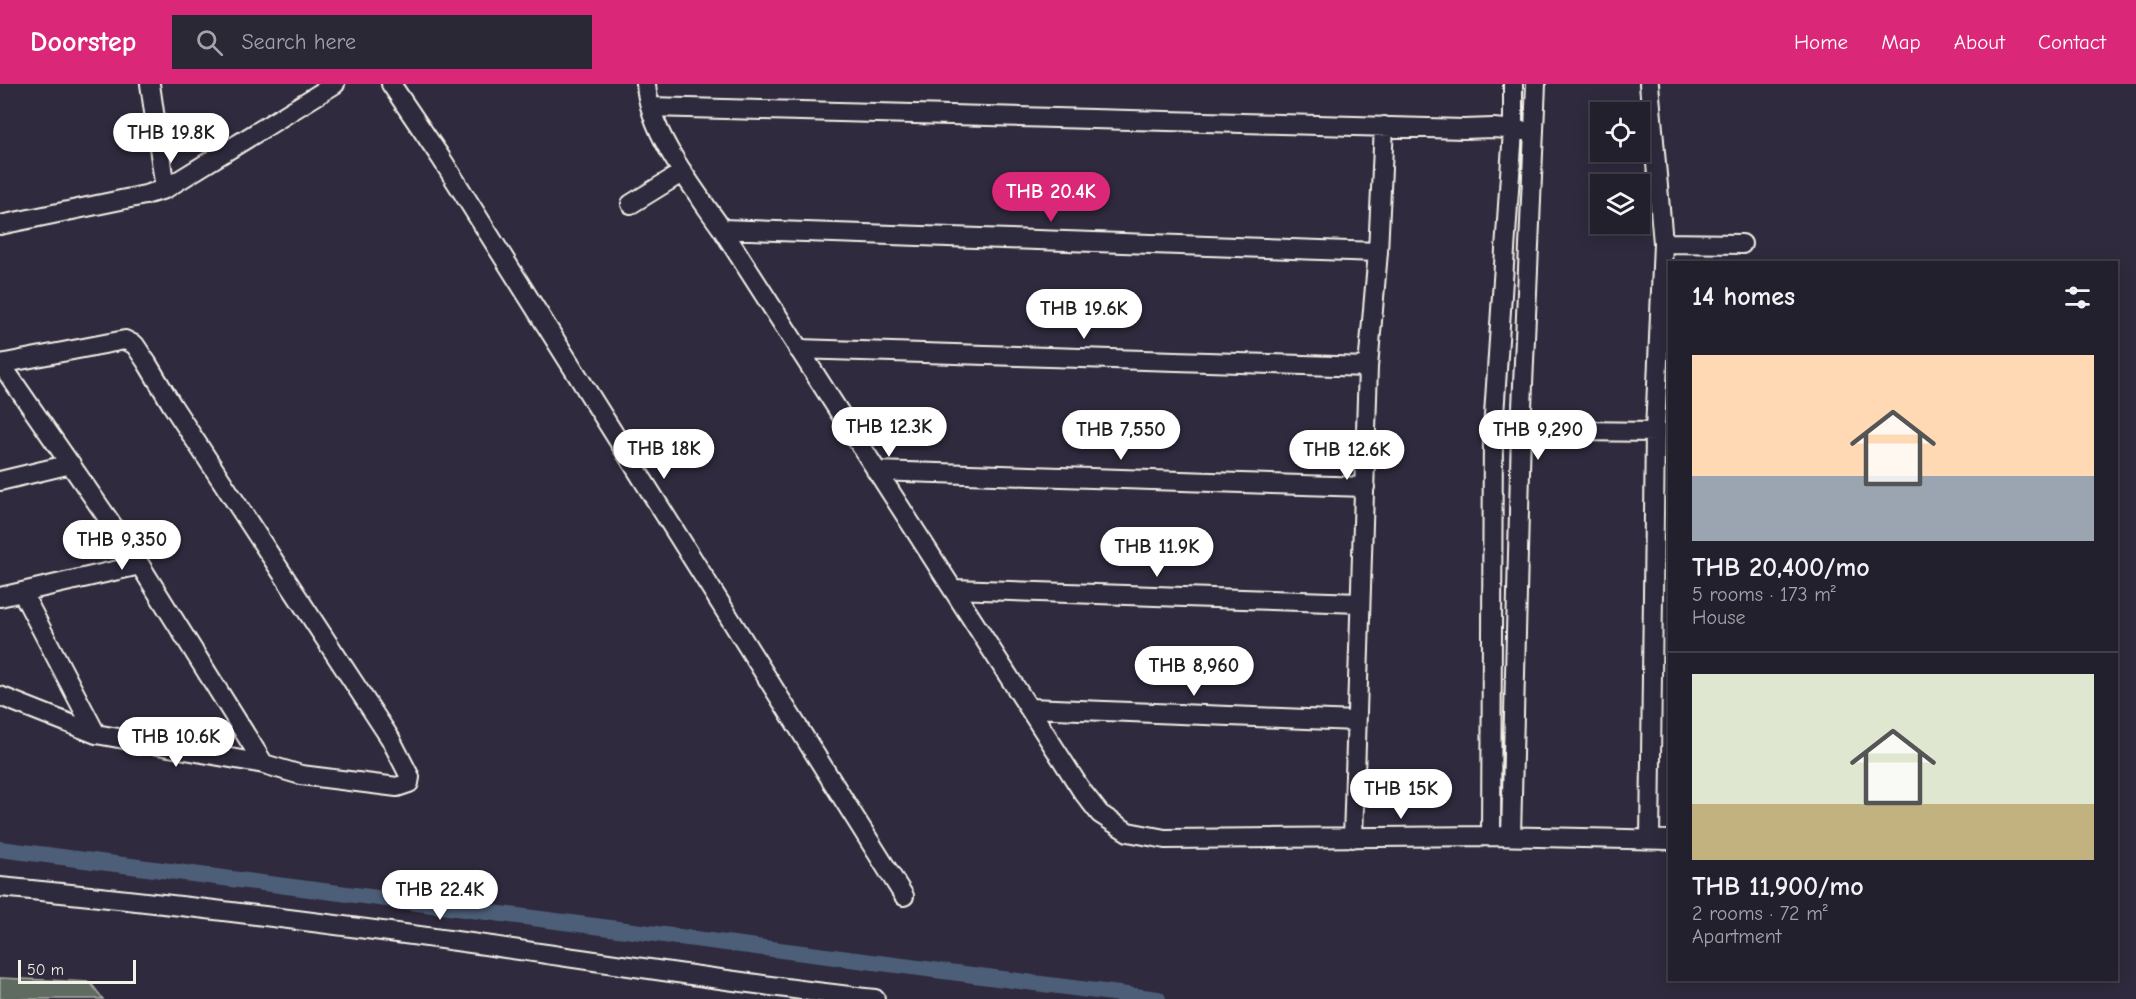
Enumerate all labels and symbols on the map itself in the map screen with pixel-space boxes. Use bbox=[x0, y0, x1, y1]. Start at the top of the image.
pin: THB 19.8K bbox=[102, 113, 240, 164]
pin: THB 20.4K bbox=[982, 172, 1120, 223]
pin: THB 19.6K bbox=[1015, 289, 1153, 340]
pin: THB 12.3K bbox=[820, 407, 958, 458]
pin: THB 7,550 bbox=[1052, 410, 1190, 461]
pin: THB 9,290 bbox=[1469, 410, 1607, 461]
pin: THB 18K bbox=[609, 429, 719, 480]
pin: THB 12.6K bbox=[1278, 430, 1416, 481]
pin: THB 9,350 bbox=[53, 520, 191, 571]
pin: THB 11.9K bbox=[1088, 527, 1226, 578]
pin: THB 8,960 bbox=[1125, 646, 1263, 697]
pin: THB 10.6K bbox=[107, 717, 245, 768]
pin: THB 15K bbox=[1346, 769, 1456, 820]
pin: THB 22.4K bbox=[371, 870, 509, 921]
scale bar bbox=[18, 957, 136, 984]

